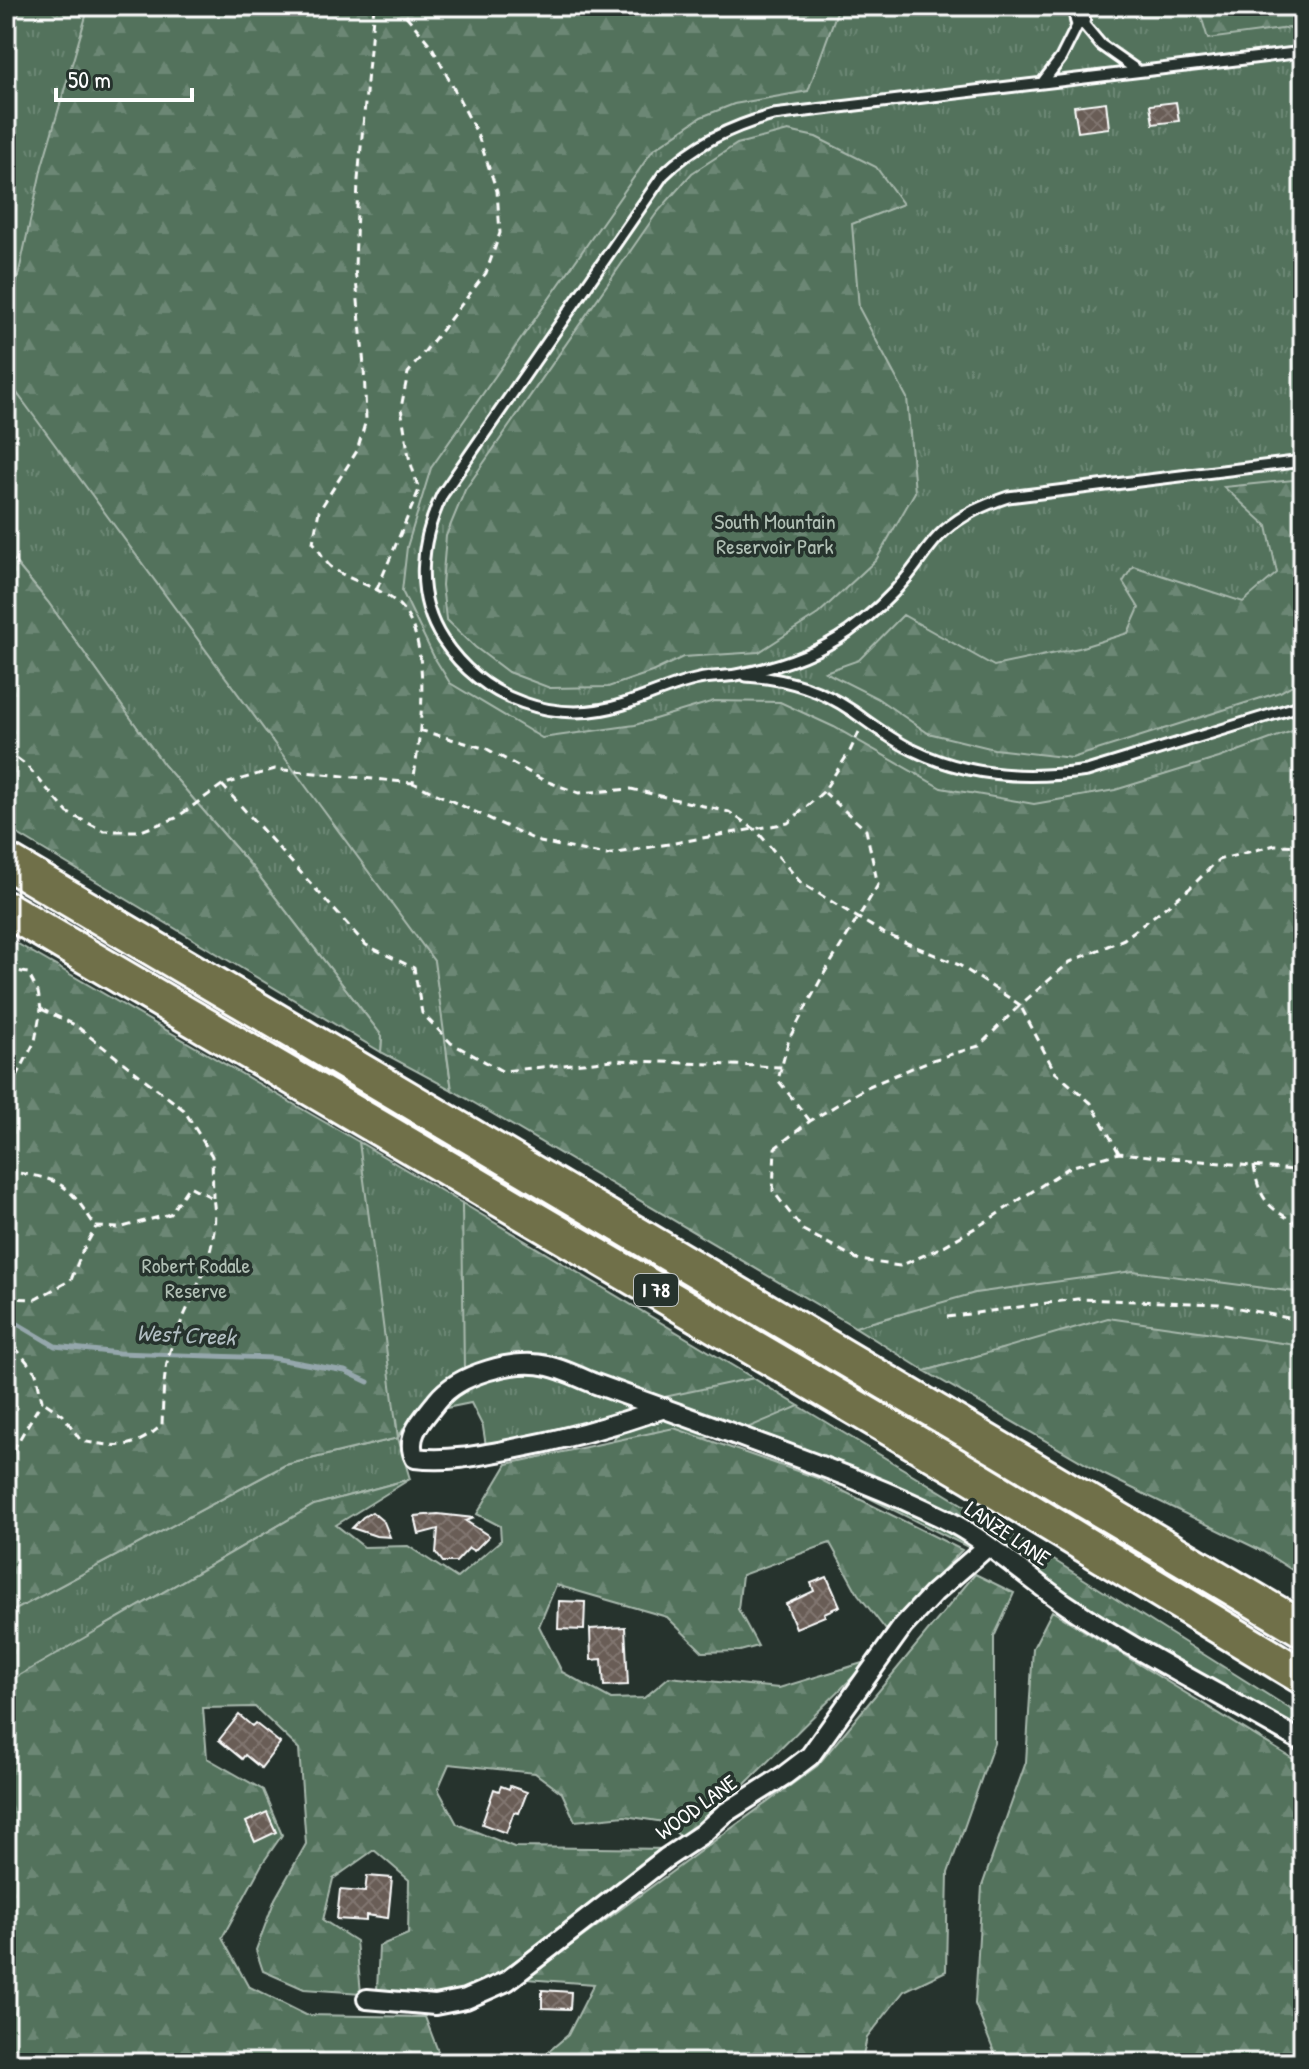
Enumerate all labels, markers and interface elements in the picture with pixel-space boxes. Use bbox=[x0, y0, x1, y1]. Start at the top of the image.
scale bar bbox=[56, 52, 192, 102]
text: 50 m bbox=[68, 63, 111, 95]
park label: South Mountain Reservoir Park bbox=[714, 506, 836, 561]
park label: Robert Rodale Reserve bbox=[142, 1250, 250, 1305]
road number: I 78 bbox=[634, 1274, 678, 1306]
water label: West Creek bbox=[136, 1315, 238, 1353]
street label: LANZE LANE bbox=[959, 1493, 1057, 1573]
street label: WOOD LANE bbox=[649, 1767, 743, 1847]

